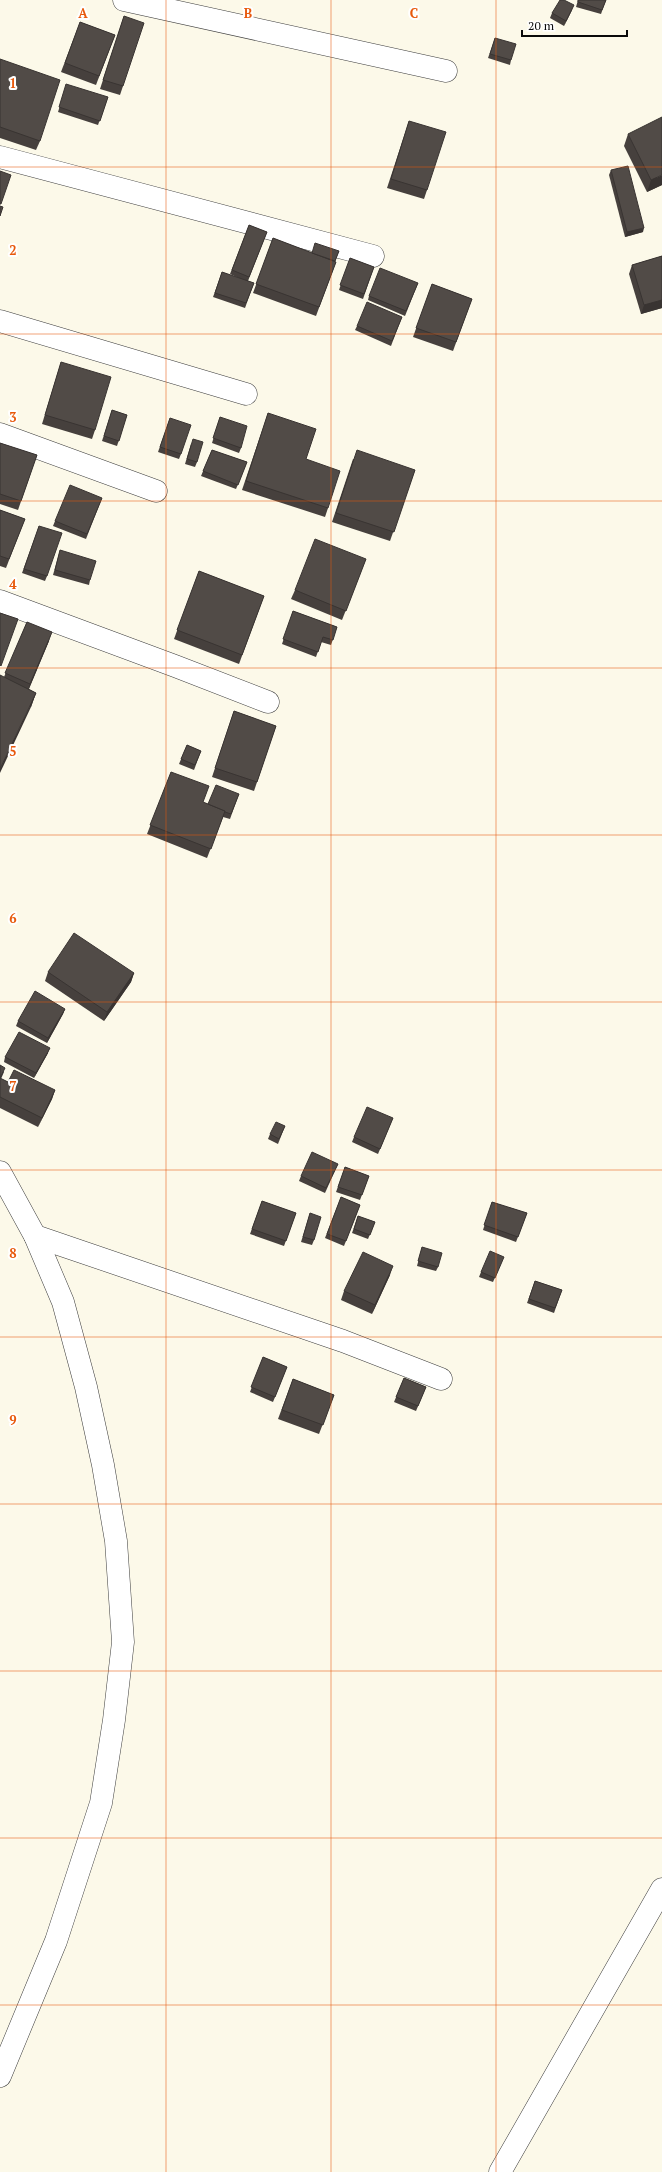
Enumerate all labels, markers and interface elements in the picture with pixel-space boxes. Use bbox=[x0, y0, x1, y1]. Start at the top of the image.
text: A bbox=[78, 4, 88, 22]
text: B bbox=[244, 4, 252, 22]
text: C bbox=[410, 4, 418, 22]
scale bar bbox=[522, 12, 627, 38]
text: 20 m bbox=[528, 18, 555, 33]
text: 1 bbox=[9, 74, 17, 92]
text: 2 bbox=[9, 241, 17, 259]
text: 3 bbox=[9, 408, 17, 426]
text: 4 bbox=[9, 575, 17, 593]
text: 5 bbox=[9, 742, 17, 760]
text: 6 bbox=[9, 909, 17, 927]
text: 7 bbox=[9, 1077, 17, 1095]
text: 8 bbox=[9, 1244, 17, 1262]
text: 9 bbox=[9, 1411, 17, 1429]

